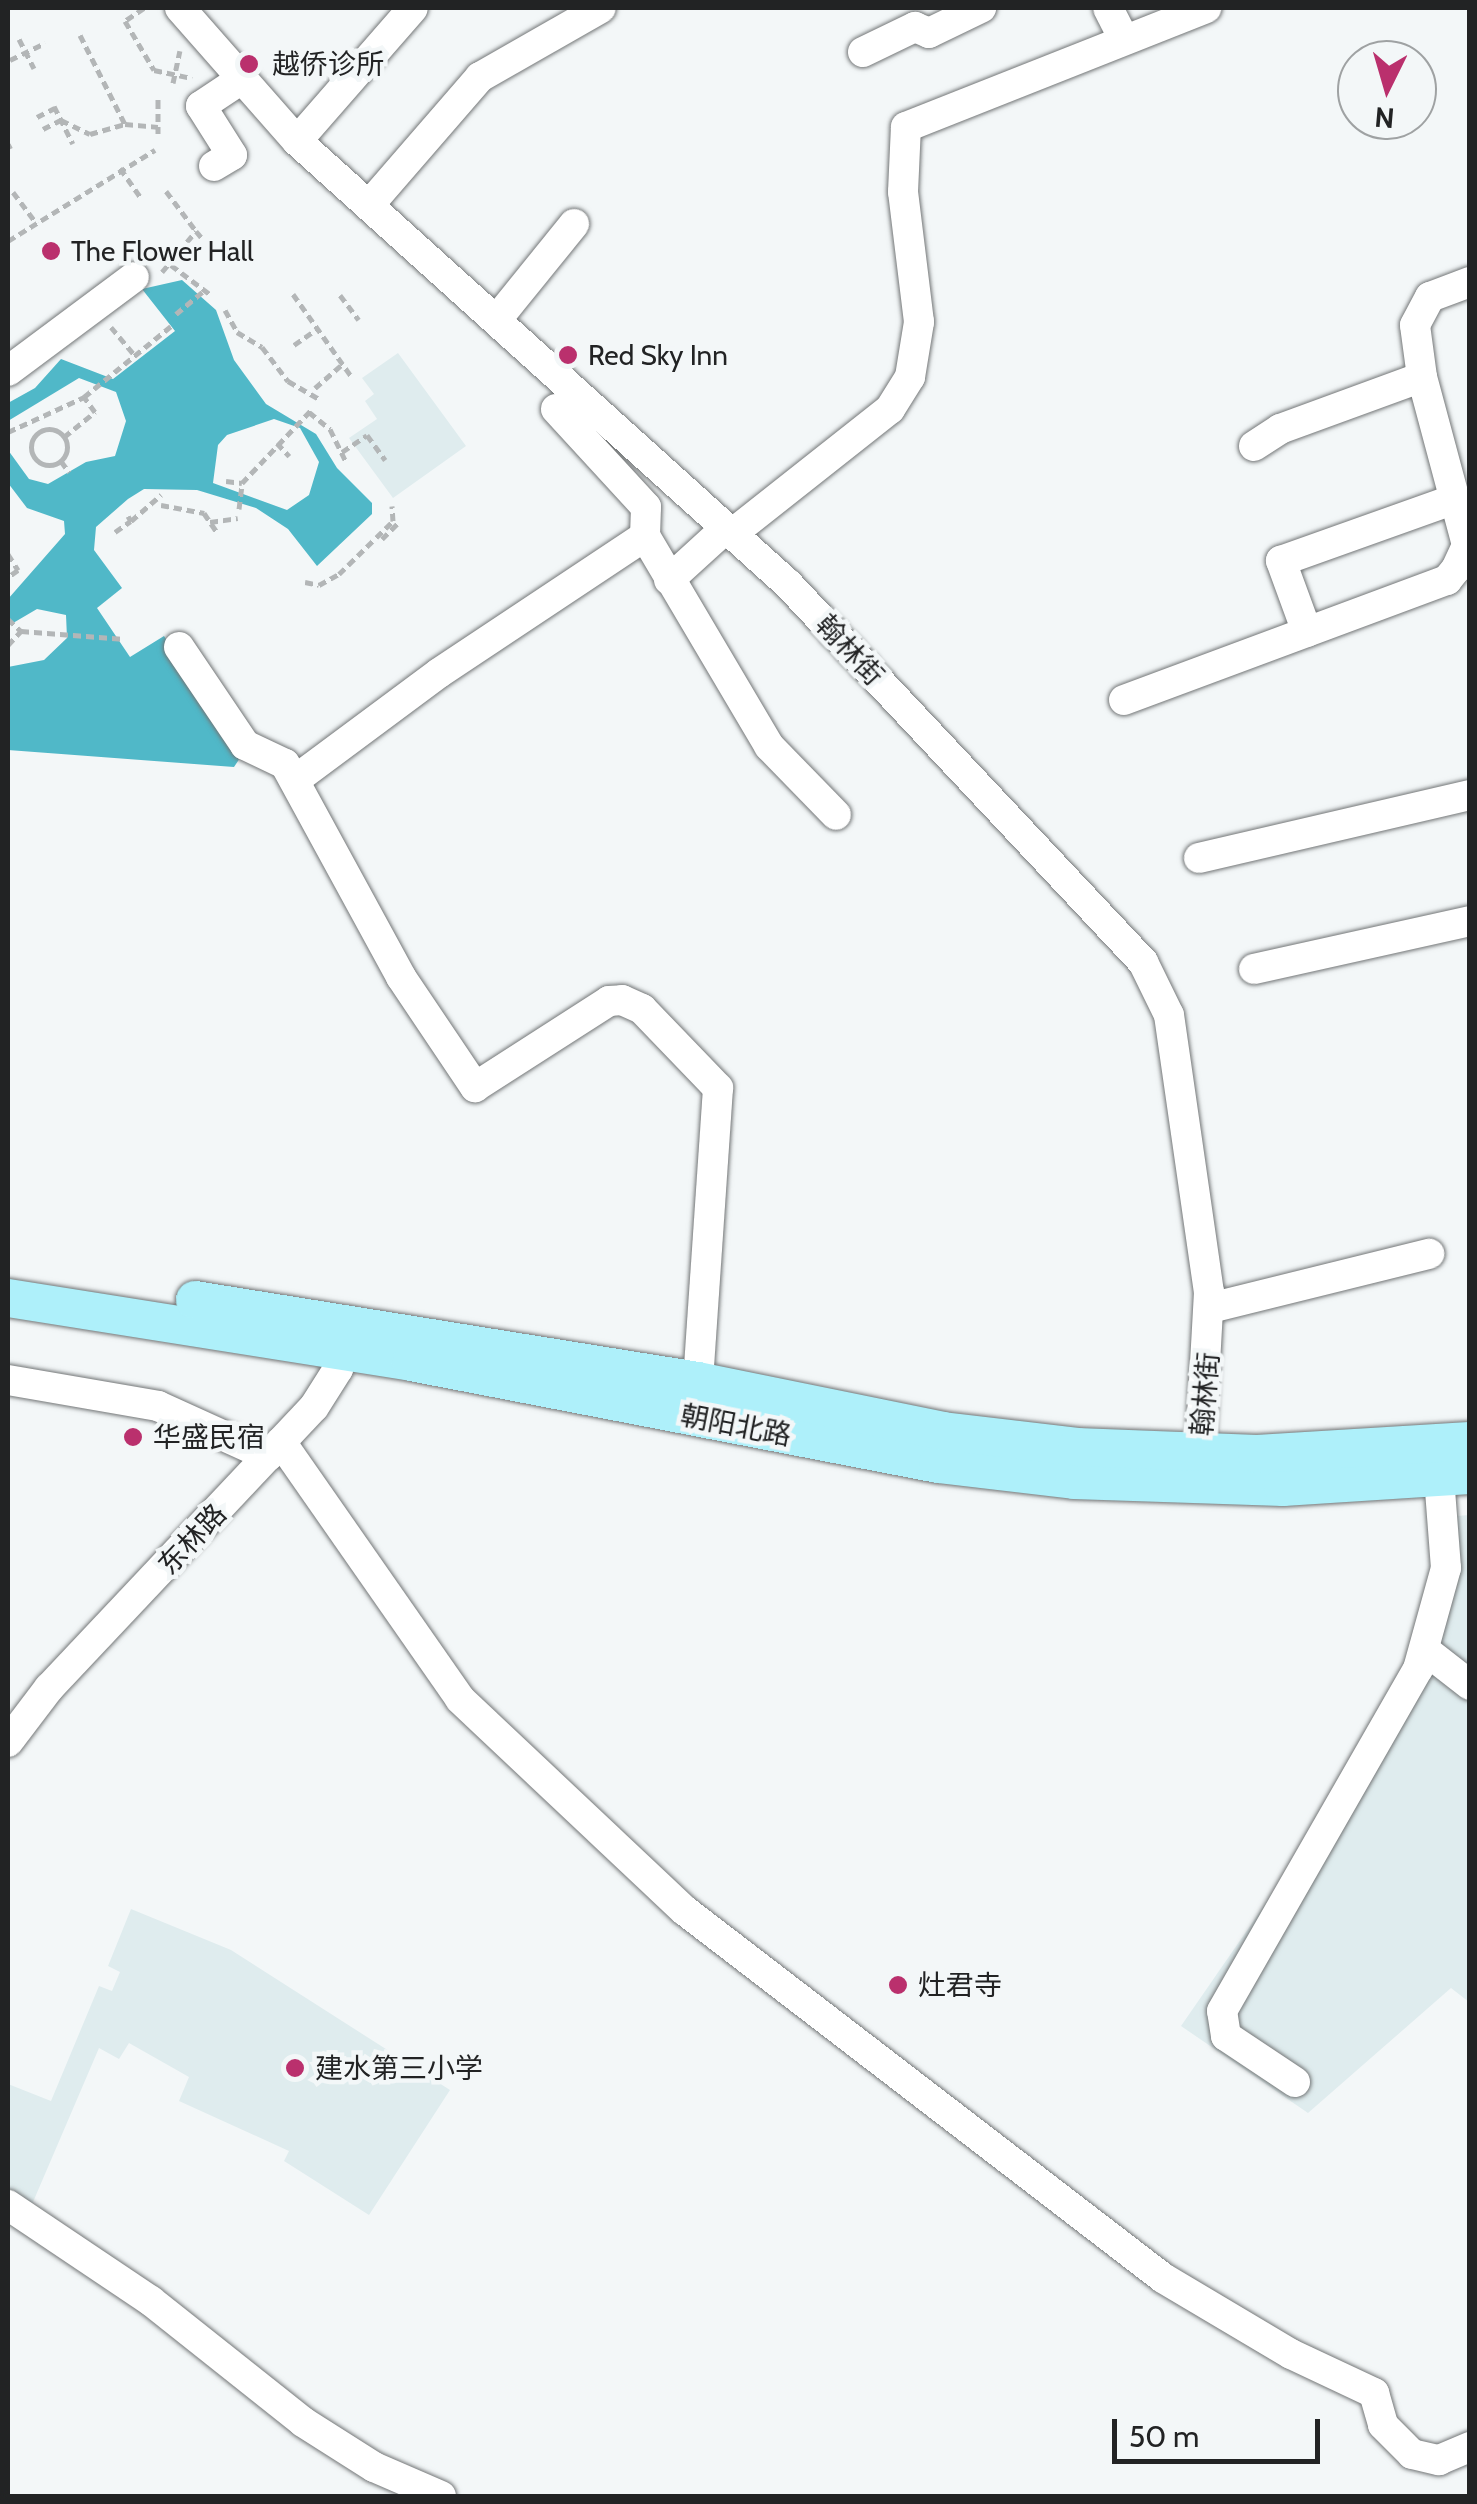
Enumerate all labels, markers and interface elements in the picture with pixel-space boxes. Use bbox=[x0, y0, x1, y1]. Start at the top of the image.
north arrow bbox=[1337, 40, 1437, 140]
place label: 越侨诊所 bbox=[272, 47, 384, 81]
marker: 越侨诊所 bbox=[236, 51, 262, 77]
text: N bbox=[1373, 100, 1396, 136]
place label: The Flower Hall bbox=[71, 234, 254, 268]
marker: The Flower Hall bbox=[40, 240, 62, 262]
place label: Red Sky Inn bbox=[588, 338, 728, 372]
marker: Red Sky Inn bbox=[557, 344, 579, 366]
street label: 翰林街 bbox=[809, 608, 891, 692]
street label: 翰林街 bbox=[1185, 1351, 1225, 1437]
street label: 朝阳北路 bbox=[678, 1398, 794, 1452]
place label: 华盛民宿 bbox=[153, 1420, 265, 1454]
marker: 华盛民宿 bbox=[122, 1426, 144, 1448]
street label: 东林路 bbox=[151, 1497, 233, 1581]
place label: 灶君寺 bbox=[918, 1968, 1002, 2002]
marker: 灶君寺 bbox=[887, 1974, 909, 1996]
place label: 建水第三小学 bbox=[315, 2051, 483, 2085]
marker: 建水第三小学 bbox=[284, 2057, 306, 2079]
scale bar bbox=[1117, 2399, 1324, 2461]
text: 50 m bbox=[1129, 2418, 1199, 2455]

